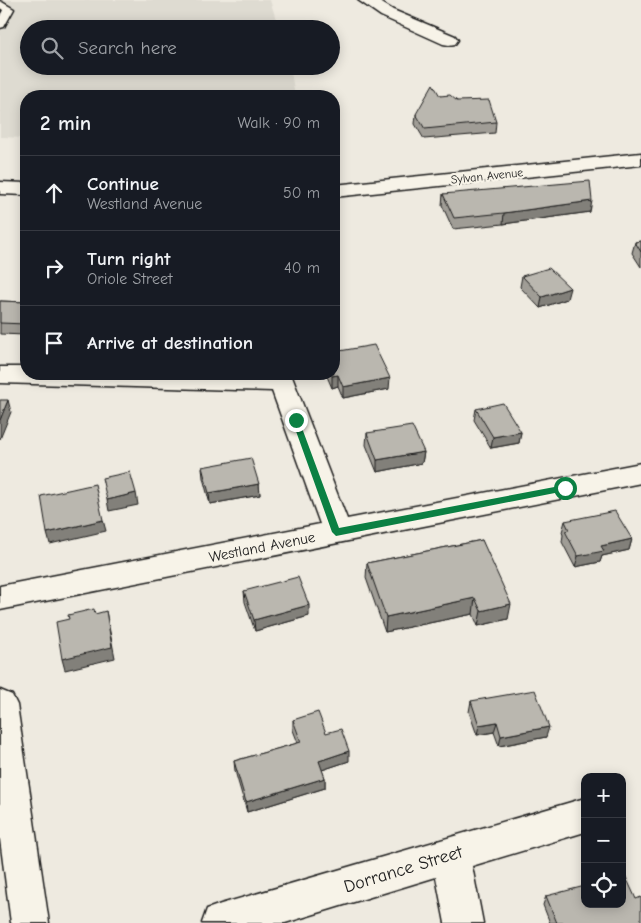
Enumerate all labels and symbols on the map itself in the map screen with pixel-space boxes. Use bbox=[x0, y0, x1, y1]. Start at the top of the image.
street label: Sylvan Avenue bbox=[450, 165, 524, 187]
route end bbox=[285, 409, 308, 432]
route start bbox=[554, 477, 577, 500]
street label: Westland Avenue bbox=[207, 528, 317, 566]
street label: Dorrance Street bbox=[341, 841, 466, 897]

